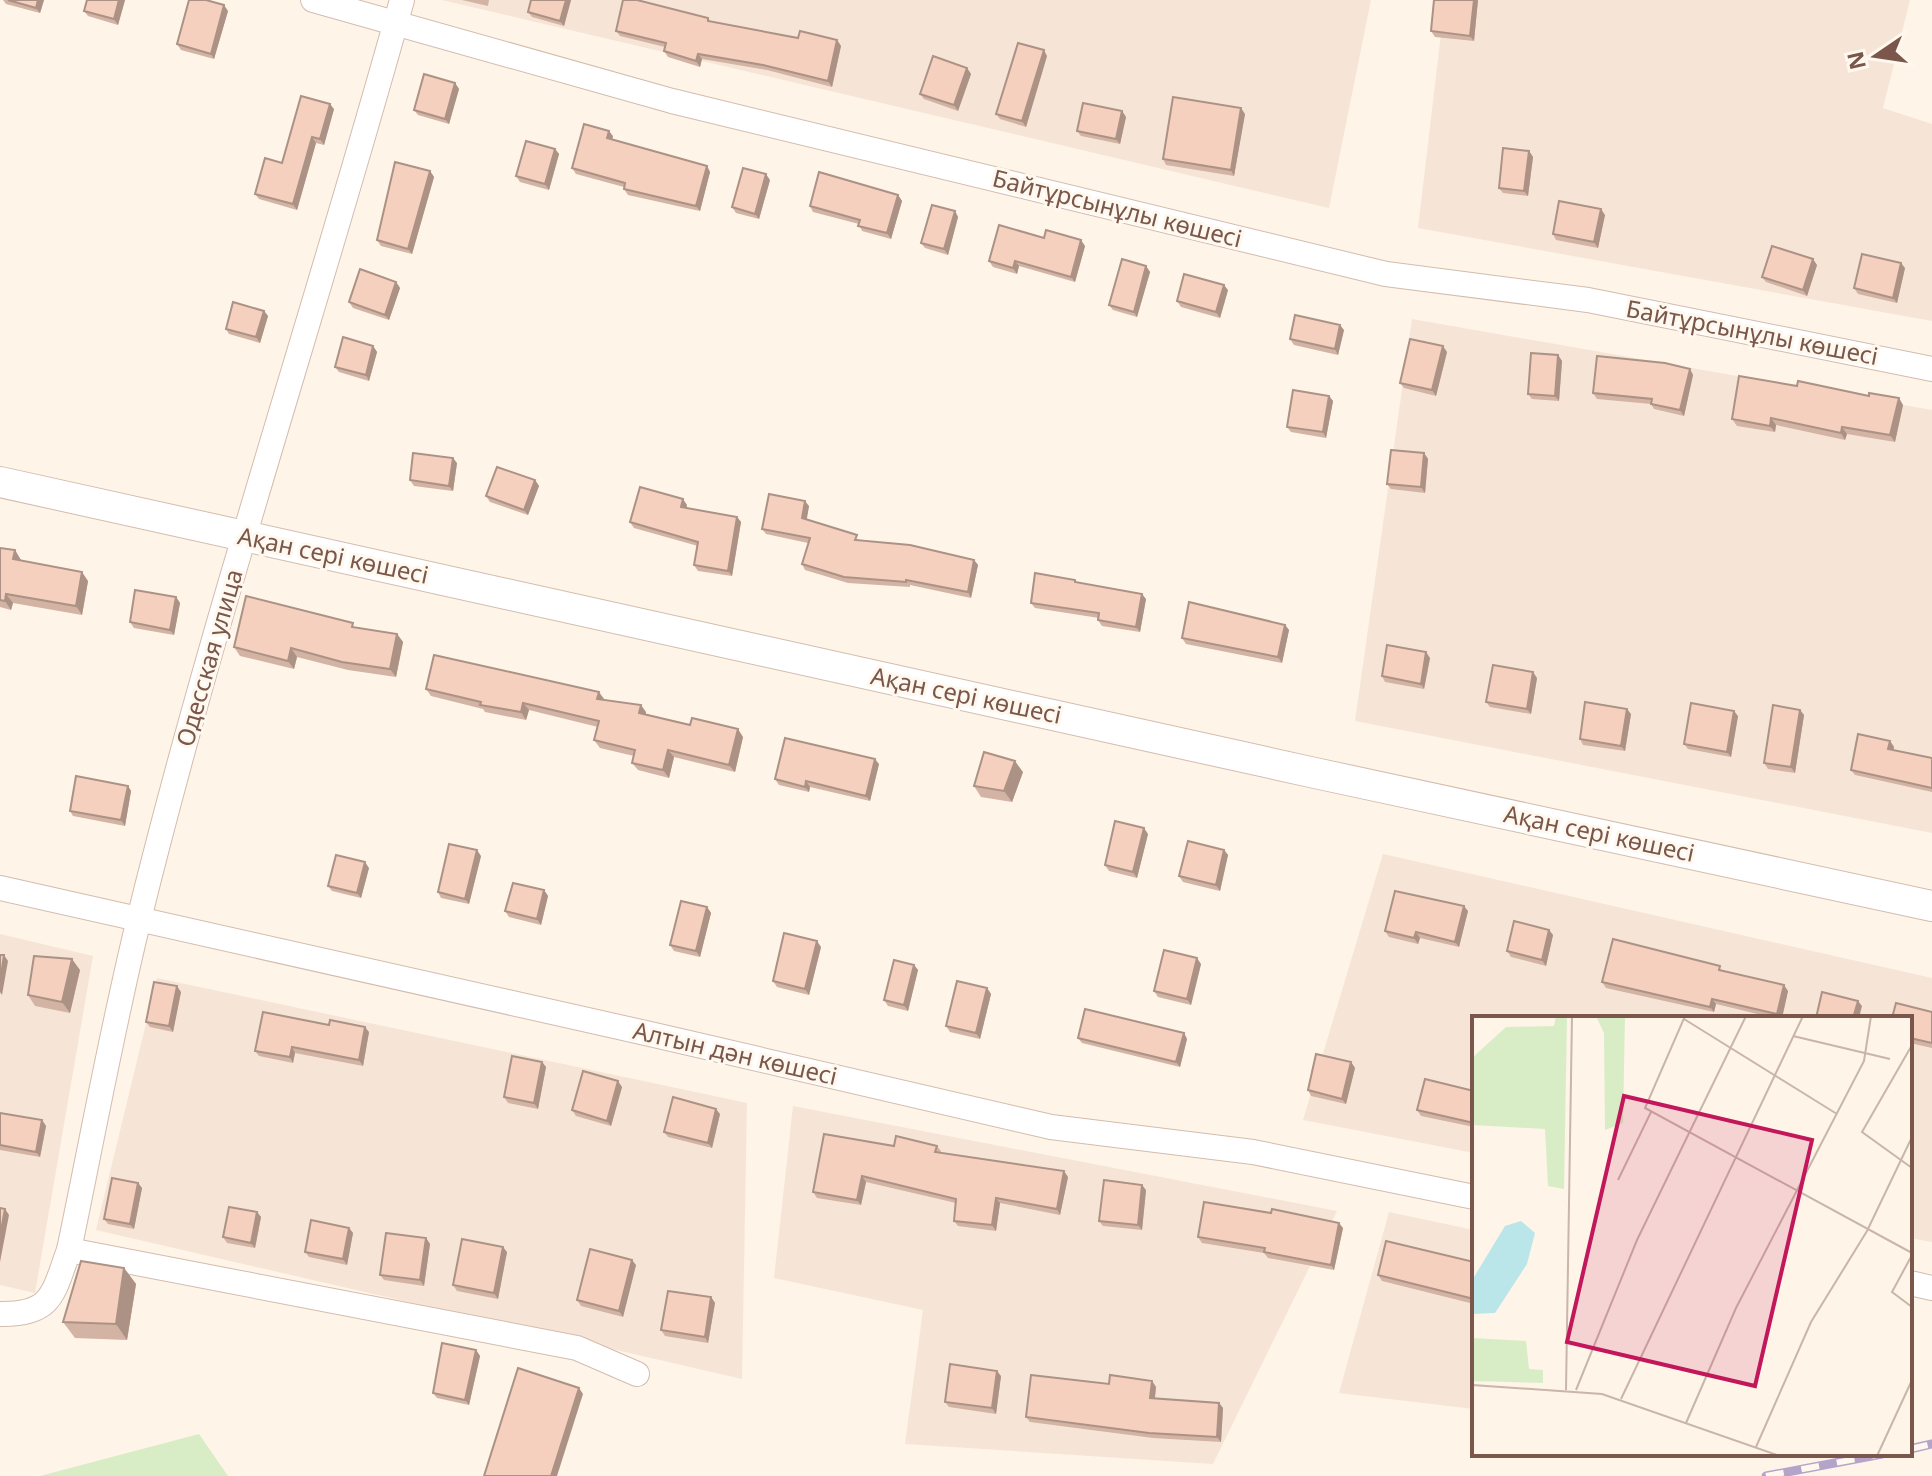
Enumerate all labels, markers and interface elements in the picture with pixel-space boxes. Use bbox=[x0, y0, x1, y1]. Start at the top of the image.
north arrow bbox=[1836, 16, 1916, 96]
text: N bbox=[1839, 49, 1872, 73]
street label: Байтұрсынұлы көшесі bbox=[989, 161, 1246, 255]
street label: Байтұрсынұлы көшесі bbox=[1624, 291, 1881, 372]
street label: Ақан сері көшесі bbox=[235, 518, 432, 591]
street label: Одесская улица bbox=[167, 565, 250, 750]
street label: Ақан сері көшесі bbox=[868, 658, 1065, 731]
street label: Ақан сері көшесі bbox=[1501, 796, 1698, 869]
street label: Алтын дән көшесі bbox=[630, 1013, 841, 1092]
inset map bbox=[1472, 1016, 1912, 1456]

